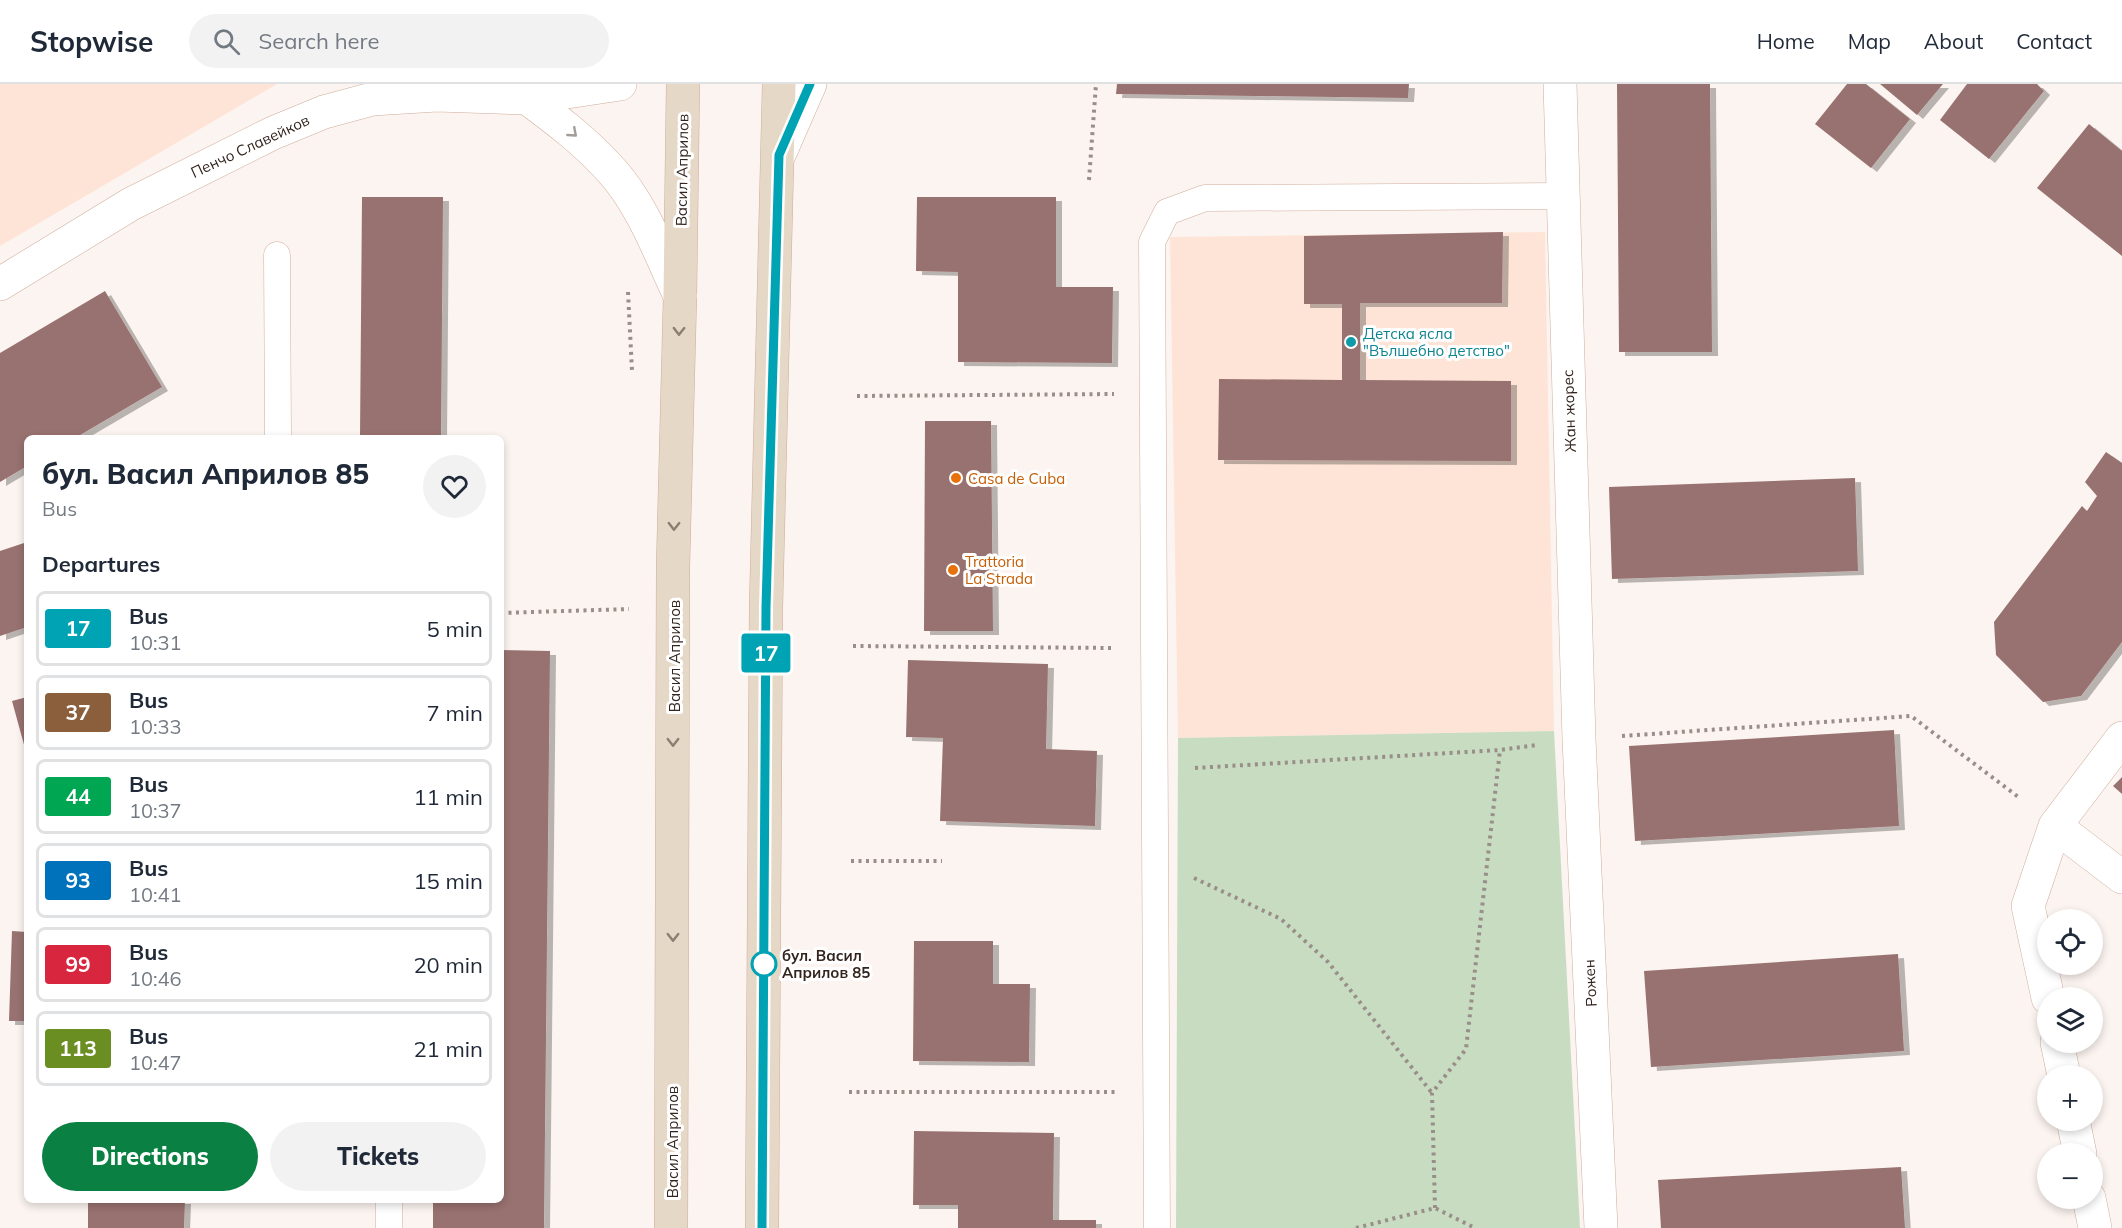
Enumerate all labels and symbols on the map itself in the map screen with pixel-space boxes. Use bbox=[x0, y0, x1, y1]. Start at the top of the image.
street label: Пенчо Славейков bbox=[188, 110, 312, 182]
street label: Васил Априлов bbox=[672, 114, 692, 226]
one-way arrow bbox=[566, 126, 577, 137]
place label: Детска ясла "Вълшебно детство" bbox=[1363, 324, 1510, 360]
one-way arrow bbox=[673, 327, 685, 336]
marker: Детска ясла "Вълшебно детство" bbox=[1344, 335, 1358, 349]
street label: Жан жорес bbox=[1558, 369, 1580, 453]
place label: Casa de Cuba bbox=[968, 469, 1065, 488]
marker: Casa de Cuba bbox=[949, 471, 963, 485]
one-way arrow bbox=[668, 522, 681, 531]
place label: Trattoria La Strada bbox=[965, 552, 1033, 588]
marker: Trattoria La Strada bbox=[946, 563, 960, 577]
street label: Васил Априлов bbox=[665, 600, 684, 712]
line badge: 17 bbox=[739, 634, 793, 672]
one-way arrow bbox=[667, 738, 679, 747]
one-way arrow bbox=[666, 933, 679, 942]
place label: бул. Васил Априлов 85 bbox=[782, 946, 870, 982]
marker: бул. Васил Априлов 85 bbox=[751, 951, 777, 977]
street label: Рожен bbox=[1579, 959, 1601, 1007]
street label: Васил Априлов bbox=[663, 1086, 682, 1198]

